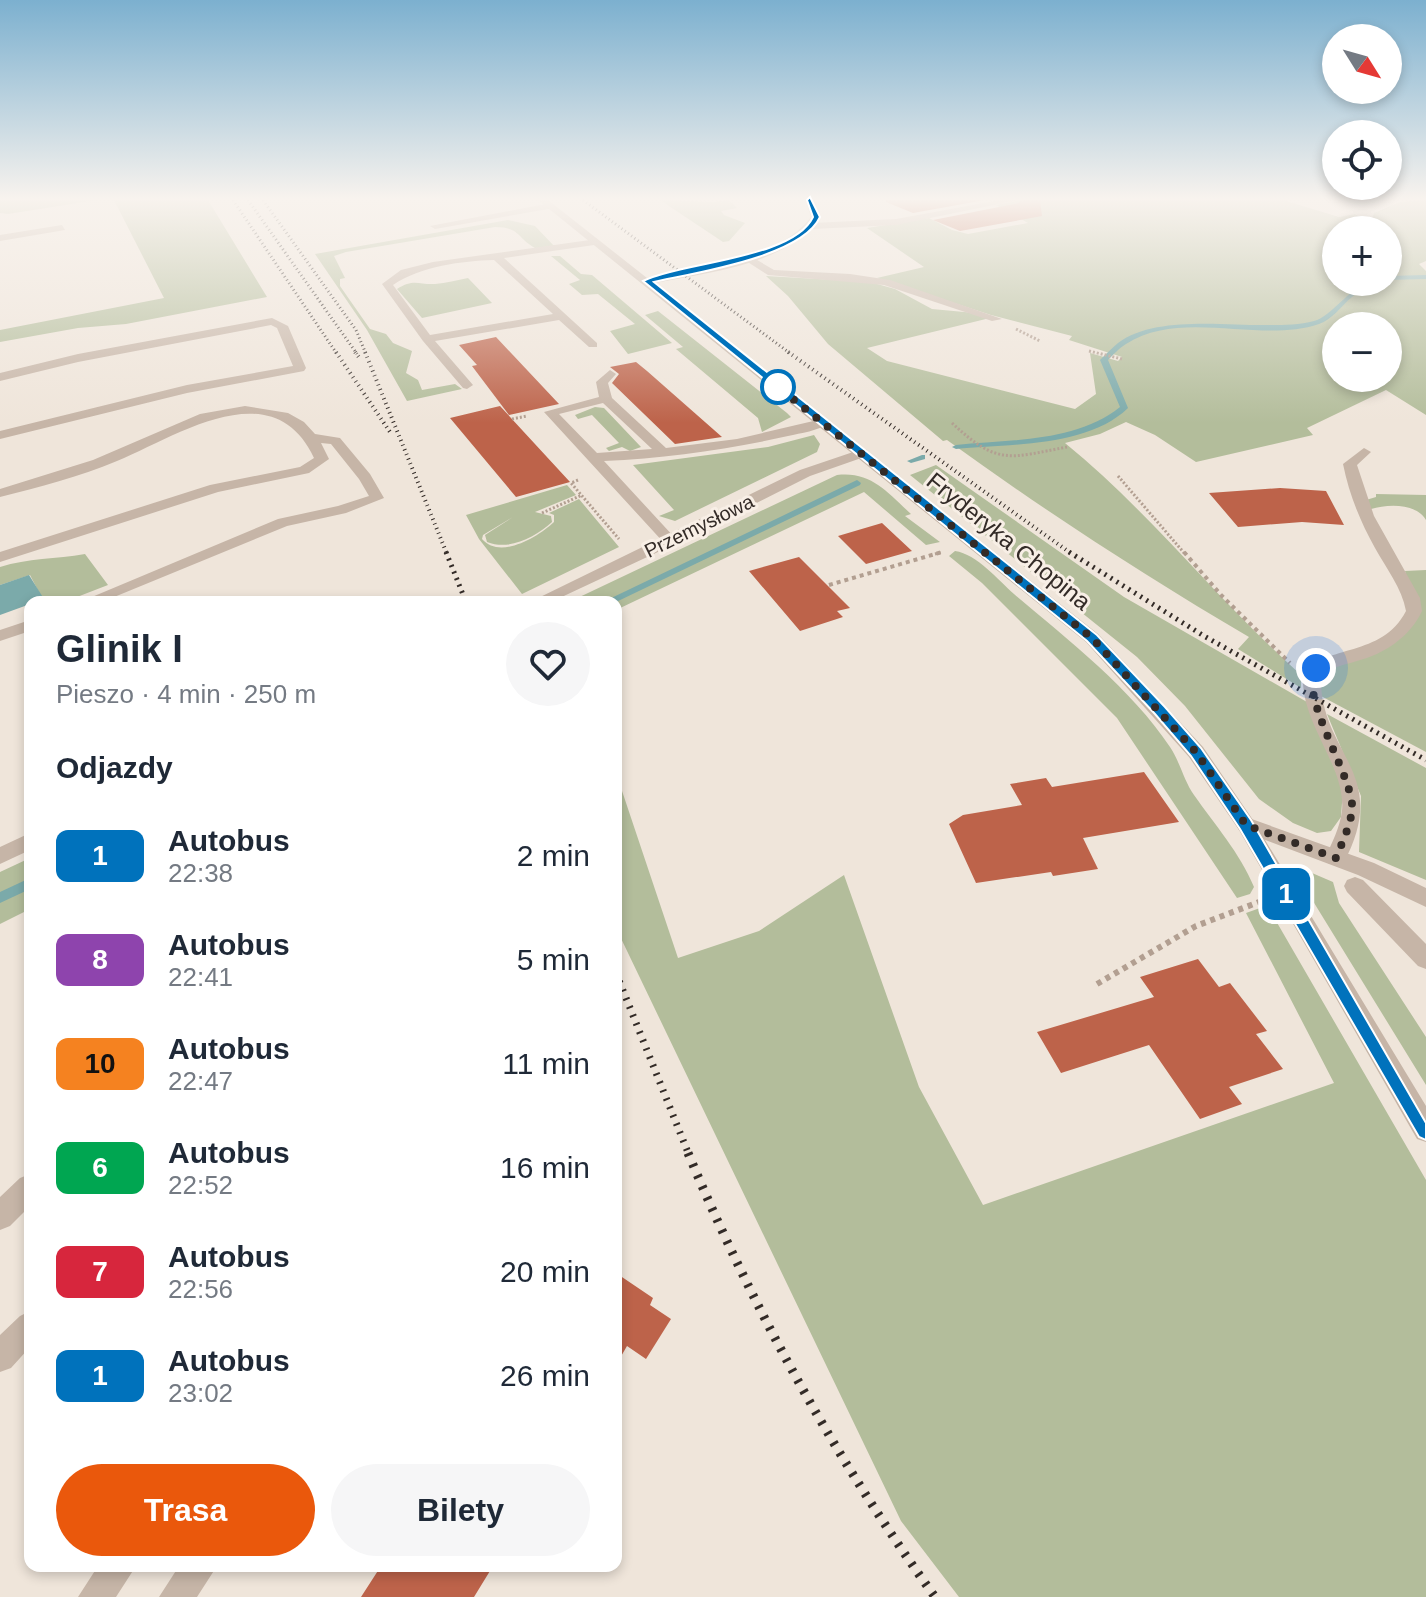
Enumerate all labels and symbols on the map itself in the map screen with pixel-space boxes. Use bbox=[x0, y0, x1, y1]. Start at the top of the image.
north arrow bbox=[1322, 24, 1402, 104]
unlabelled marker bbox=[761, 370, 795, 404]
street label: Fryderyka Chopina bbox=[922, 467, 1097, 616]
street label: Przemysłowa bbox=[641, 490, 758, 562]
your location bbox=[1296, 648, 1336, 688]
line badge: 1 bbox=[1260, 868, 1312, 920]

